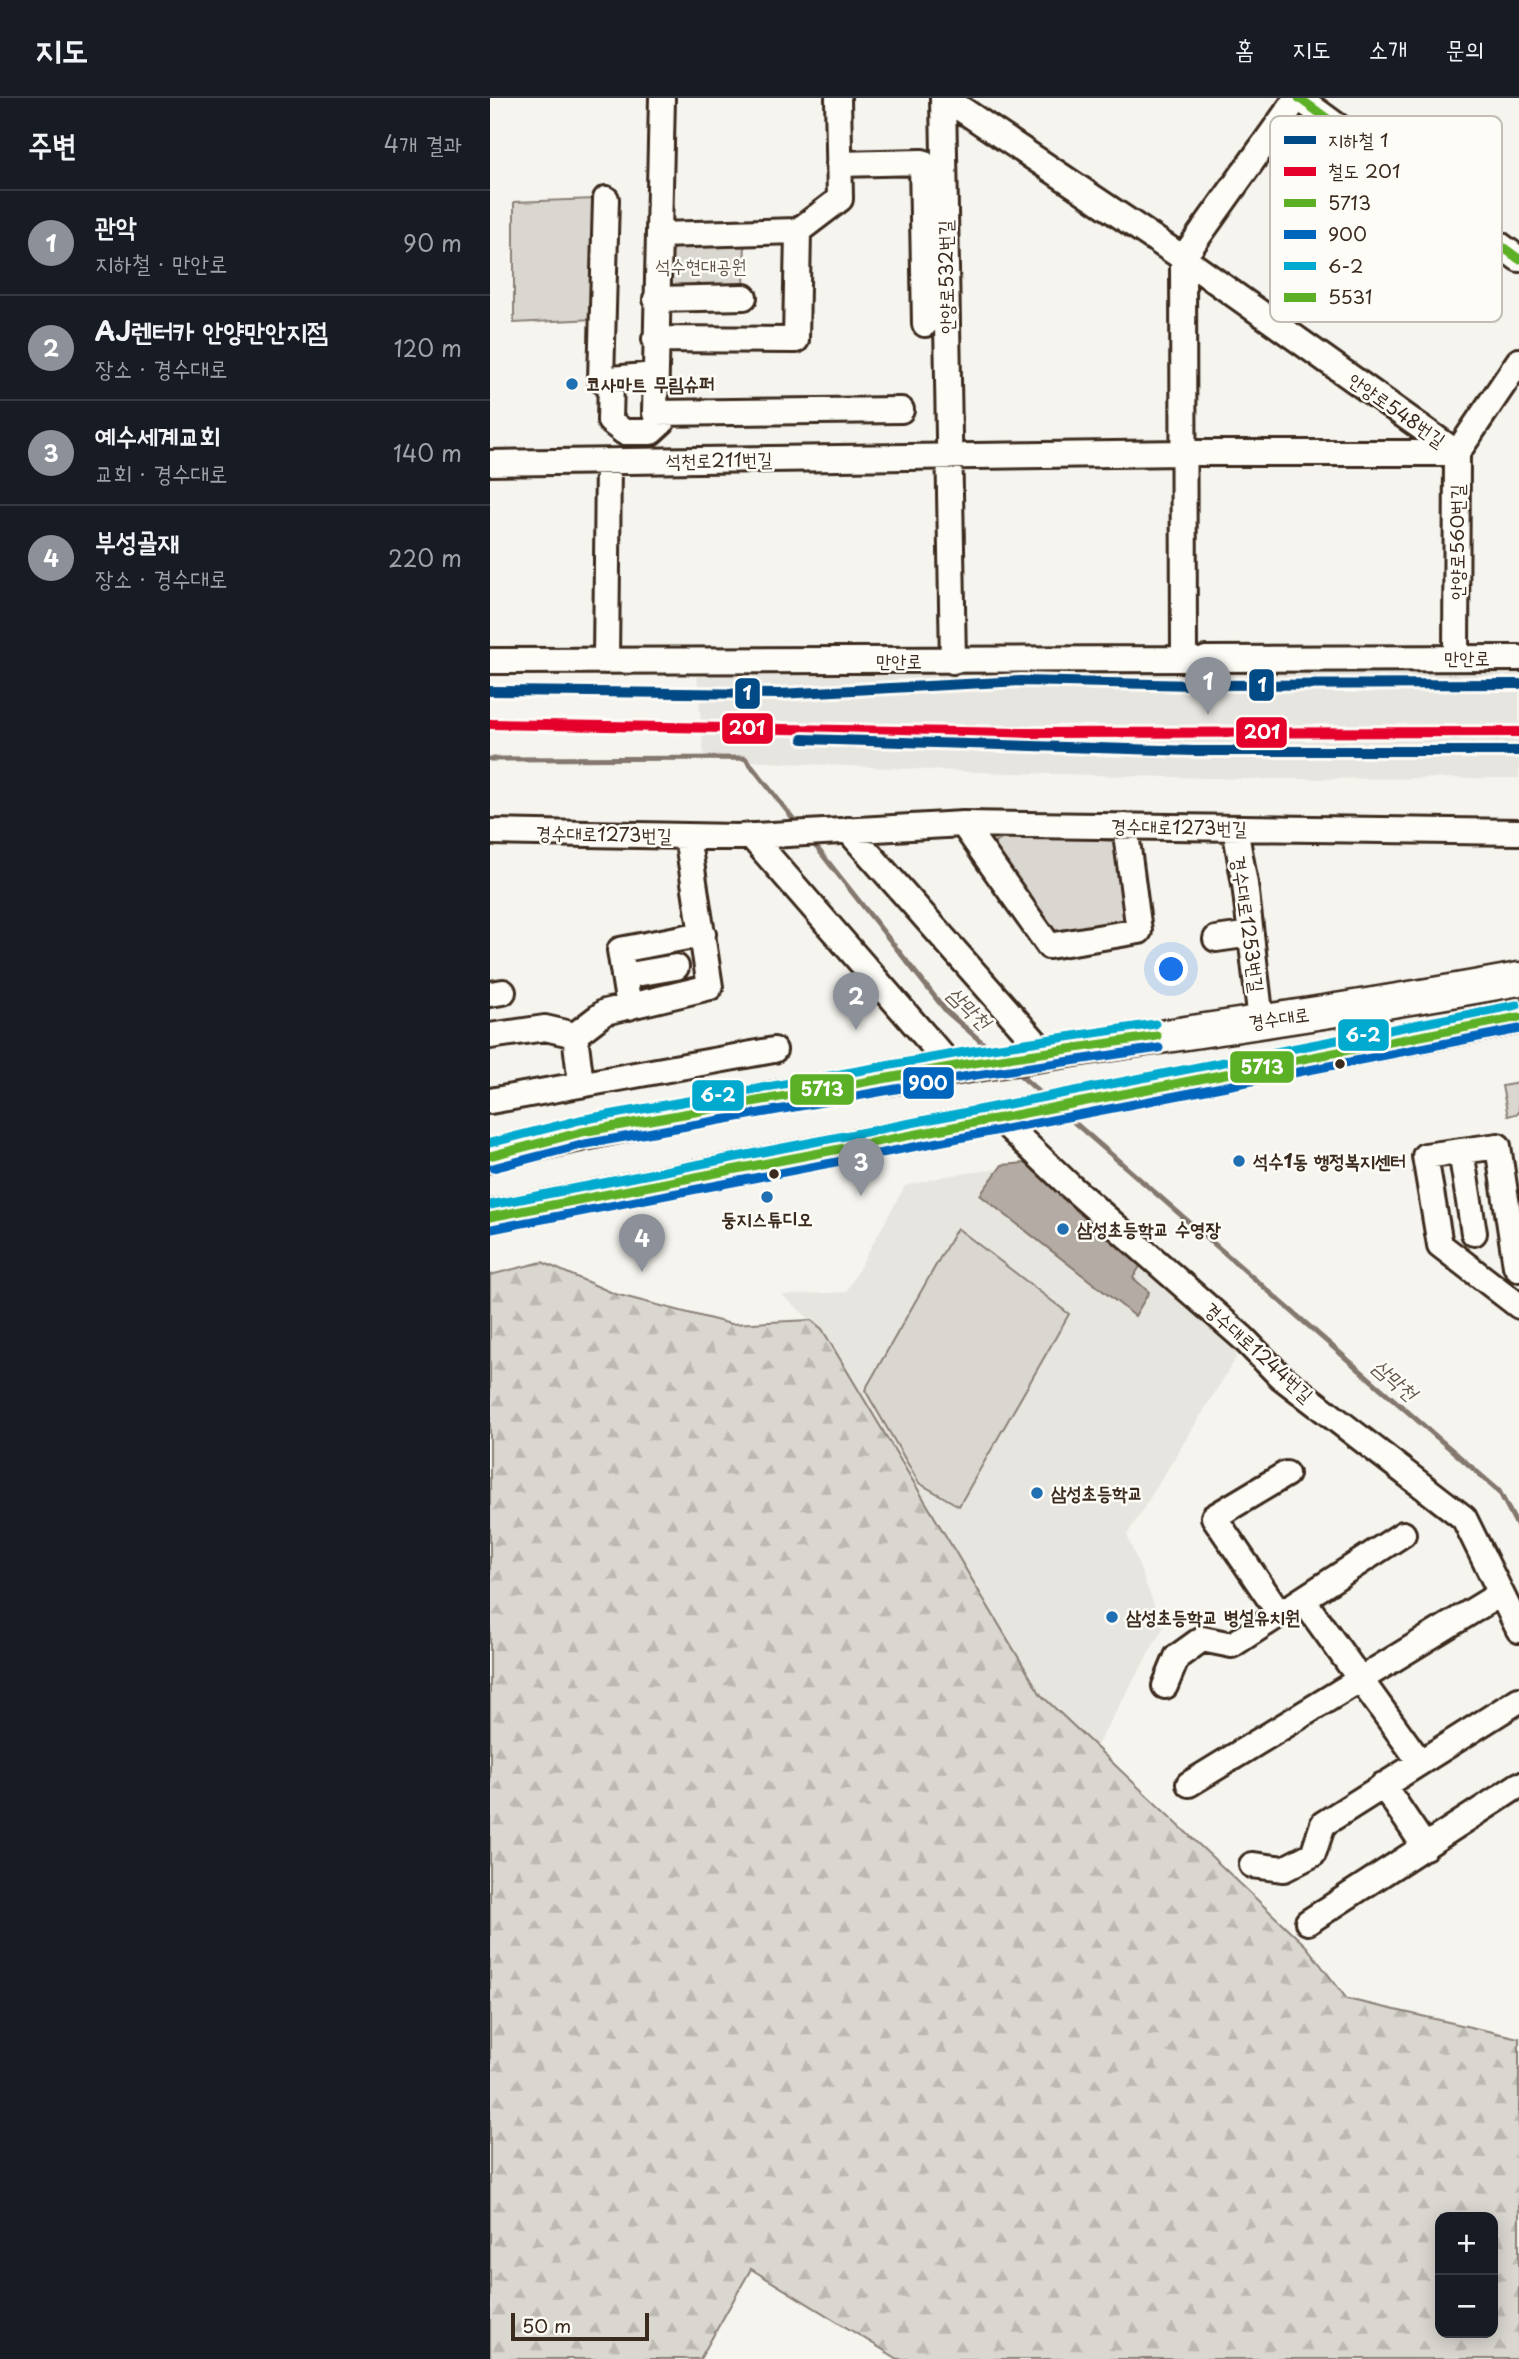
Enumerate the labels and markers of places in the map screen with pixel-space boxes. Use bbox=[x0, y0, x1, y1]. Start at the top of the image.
place label: 코사마트 무림슈퍼 bbox=[586, 369, 714, 397]
marker: 코사마트 무림슈퍼 bbox=[564, 376, 580, 392]
pin: 1 bbox=[1185, 657, 1231, 715]
pin: 2 bbox=[833, 972, 879, 1030]
unlabelled marker bbox=[1333, 1057, 1347, 1071]
pin: 3 bbox=[838, 1138, 884, 1196]
place label: 석수1동 행정복지센터 bbox=[1252, 1146, 1406, 1174]
marker: 석수1동 행정복지센터 bbox=[1231, 1153, 1247, 1169]
unlabelled marker bbox=[767, 1167, 781, 1181]
marker: 둥지스튜디오 bbox=[759, 1189, 775, 1205]
place label: 둥지스튜디오 bbox=[721, 1204, 813, 1232]
pin: 4 bbox=[619, 1214, 665, 1272]
place label: 삼성초등학교 수영장 bbox=[1077, 1214, 1221, 1242]
marker: 삼성초등학교 수영장 bbox=[1055, 1221, 1071, 1237]
place label: 삼성초등학교 bbox=[1051, 1478, 1143, 1506]
marker: 삼성초등학교 bbox=[1029, 1485, 1045, 1501]
place label: 삼성초등학교 병설유치원 bbox=[1126, 1602, 1300, 1630]
marker: 삼성초등학교 병설유치원 bbox=[1104, 1609, 1120, 1625]

